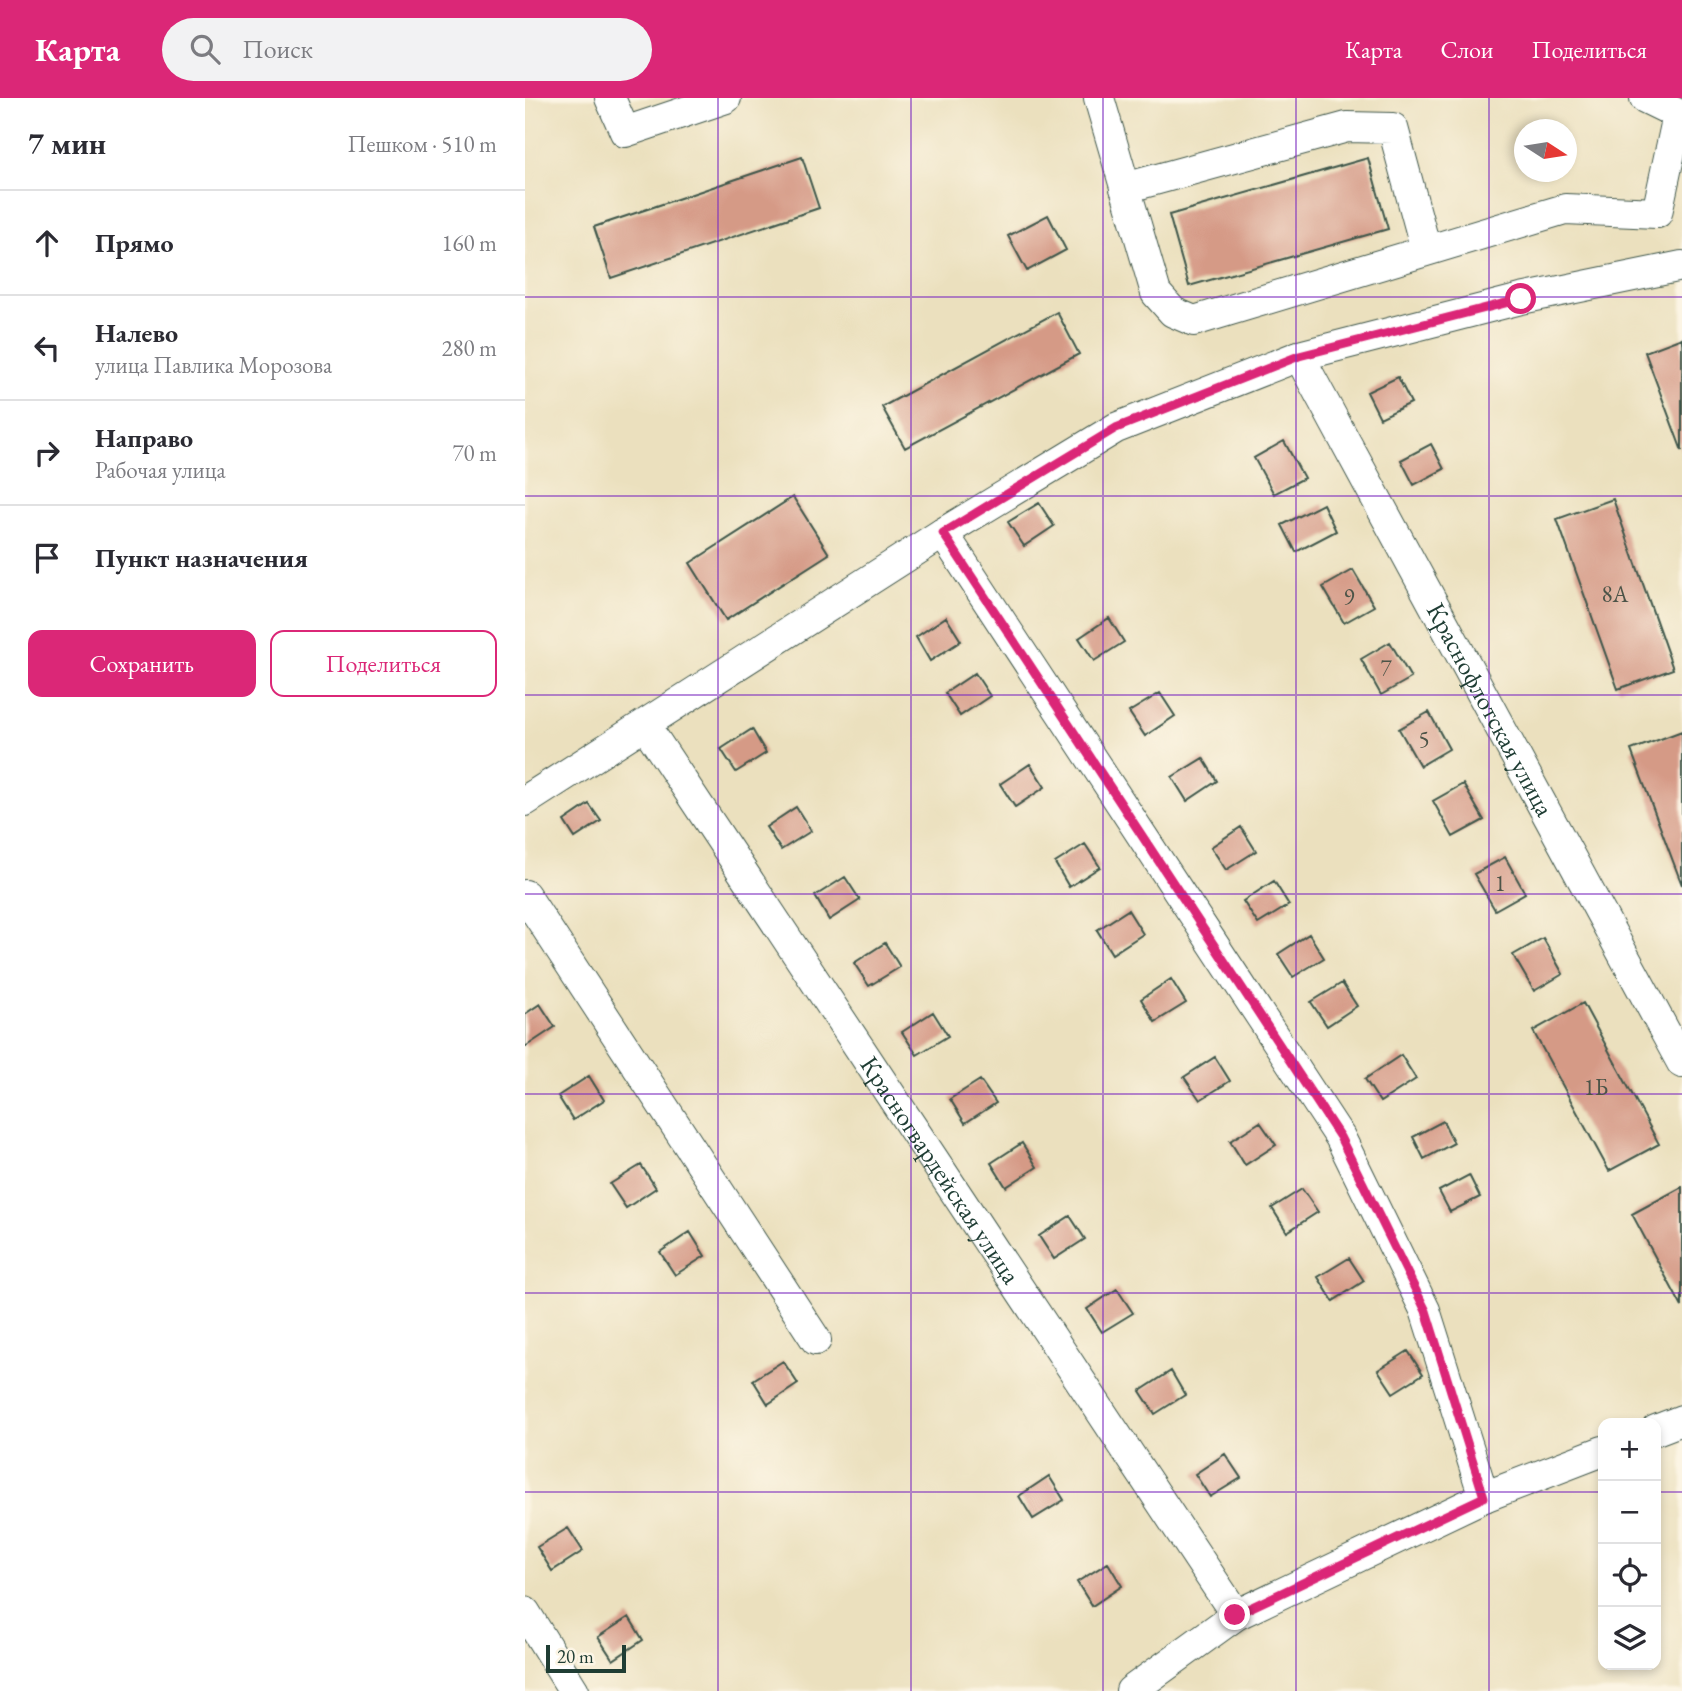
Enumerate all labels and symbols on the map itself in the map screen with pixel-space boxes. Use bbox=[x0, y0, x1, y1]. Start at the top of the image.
north arrow bbox=[1514, 119, 1577, 182]
route start bbox=[1505, 283, 1536, 314]
house number: 8А bbox=[1602, 579, 1630, 609]
house number: 9 bbox=[1343, 582, 1355, 612]
street label: Краснофлотская улица bbox=[1419, 597, 1562, 823]
house number: 7 bbox=[1380, 653, 1392, 683]
house number: 5 bbox=[1418, 724, 1430, 754]
house number: 1 bbox=[1494, 868, 1506, 898]
street label: Красногвардейская улица bbox=[853, 1049, 1029, 1291]
house number: 1Б bbox=[1584, 1072, 1608, 1102]
route end bbox=[1219, 1599, 1250, 1630]
scale bar bbox=[546, 1642, 627, 1674]

